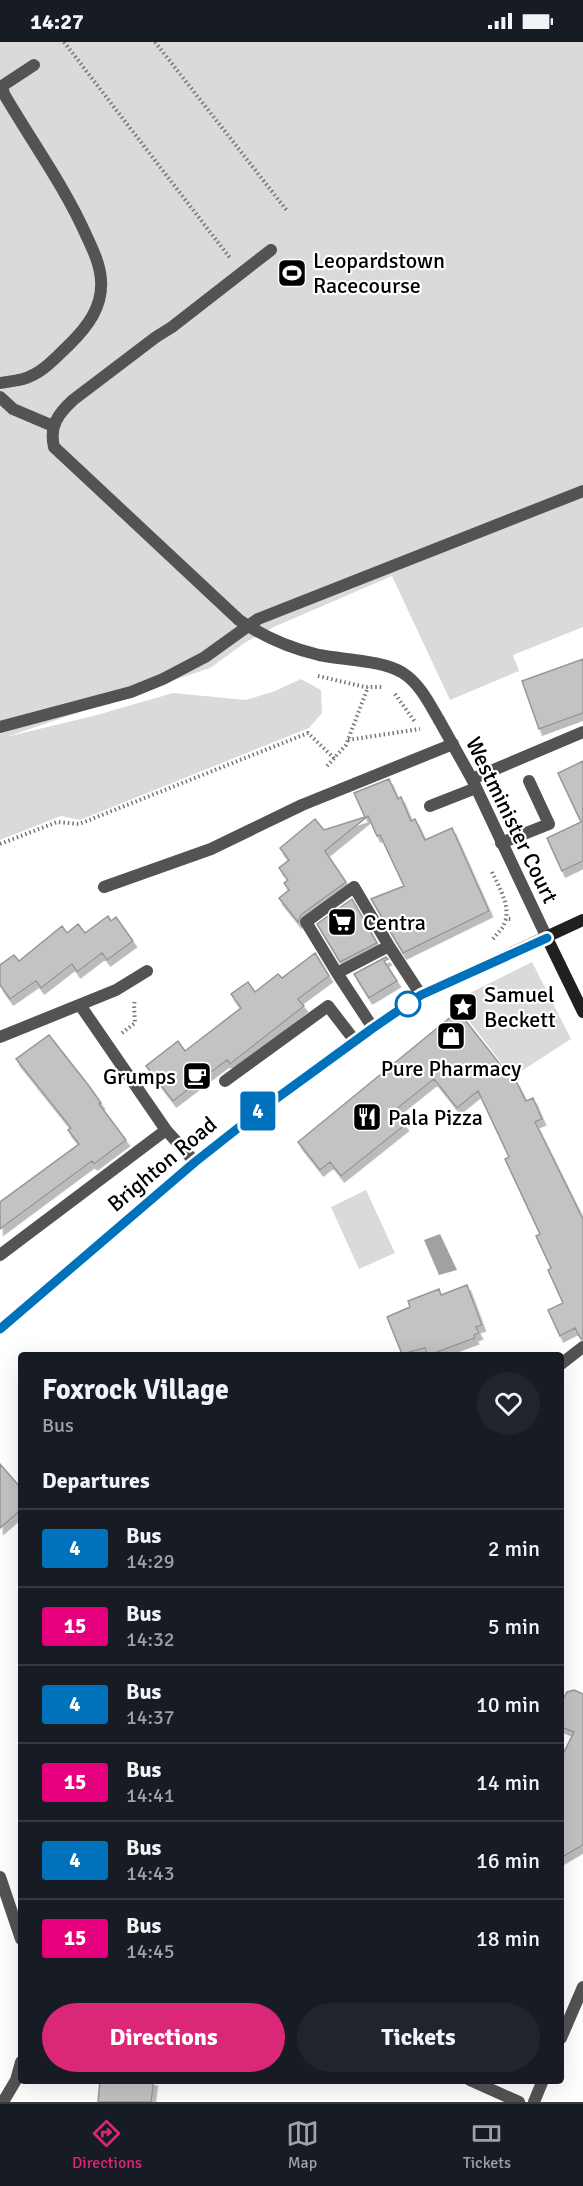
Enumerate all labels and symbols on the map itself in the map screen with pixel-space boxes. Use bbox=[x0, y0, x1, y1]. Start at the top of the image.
place label: Leopardstown Racecourse bbox=[313, 247, 445, 299]
sports icon: Leopardstown Racecourse bbox=[276, 257, 308, 289]
street label: Westminister Court bbox=[460, 732, 564, 908]
supermarket icon: Centra bbox=[326, 906, 358, 938]
place label: Centra bbox=[363, 909, 426, 936]
place label: Samuel Beckett bbox=[484, 981, 556, 1033]
unlabelled marker bbox=[395, 991, 421, 1017]
place icon: Samuel Beckett bbox=[447, 991, 479, 1023]
shop icon: Pure Pharmacy bbox=[435, 1020, 467, 1052]
place label: Pure Pharmacy bbox=[381, 1055, 522, 1082]
cafe icon: Grumps bbox=[181, 1060, 213, 1092]
place label: Grumps bbox=[103, 1063, 176, 1090]
line badge: 4 bbox=[238, 1092, 278, 1130]
restaurant icon: Pala Pizza bbox=[351, 1101, 383, 1133]
place label: Pala Pizza bbox=[388, 1104, 483, 1131]
street label: Brighton Road bbox=[102, 1111, 222, 1217]

